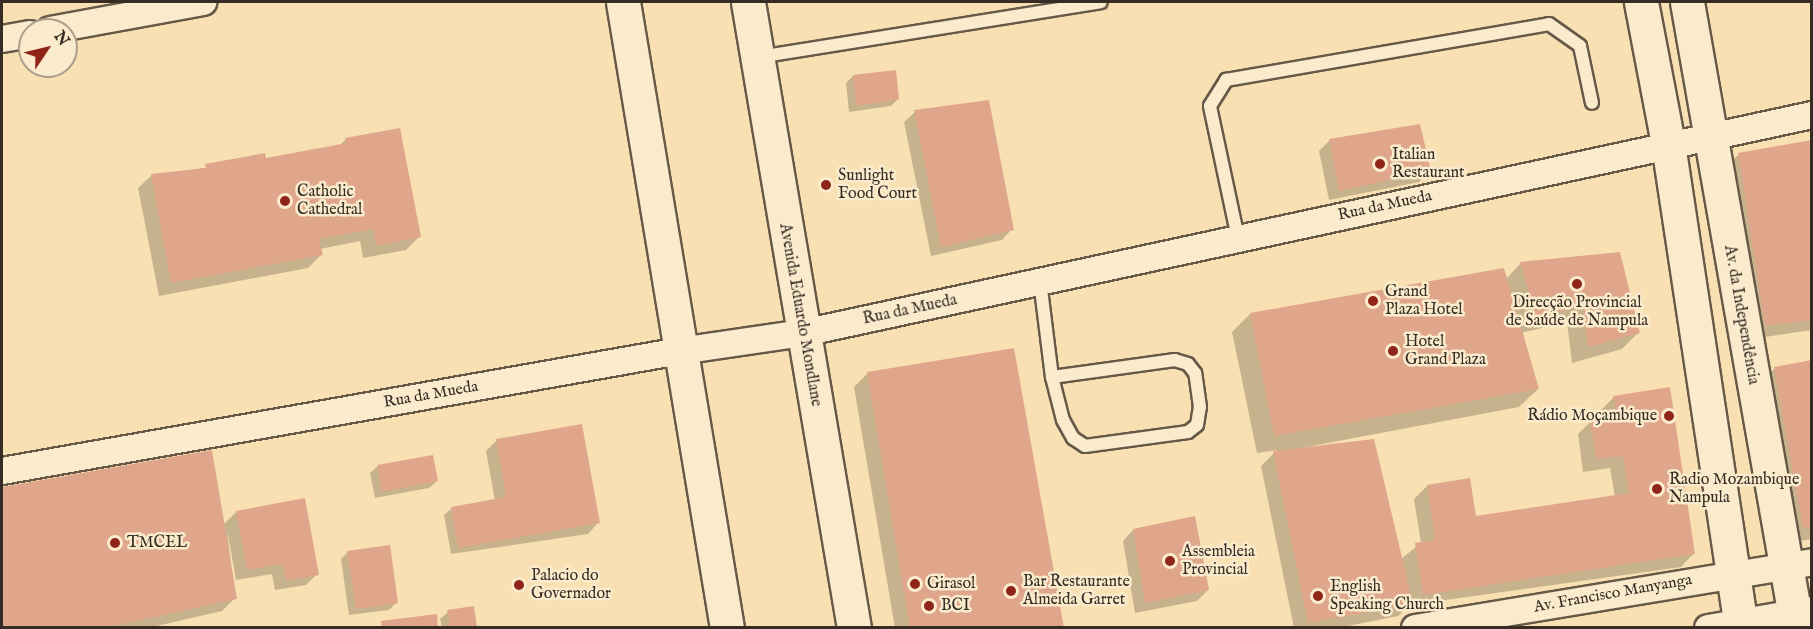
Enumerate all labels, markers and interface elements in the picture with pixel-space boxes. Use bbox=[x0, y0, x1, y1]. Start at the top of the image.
north arrow bbox=[18, 18, 78, 78]
text: N bbox=[49, 27, 73, 50]
place label: Italian Restaurant bbox=[1392, 145, 1465, 183]
marker: Italian Restaurant bbox=[1373, 157, 1387, 171]
place label: Sunlight Food Court bbox=[838, 166, 917, 204]
marker: Sunlight Food Court bbox=[819, 178, 833, 192]
place label: Catholic Cathedral bbox=[297, 182, 362, 220]
street label: Rua da Mueda bbox=[1336, 187, 1434, 225]
marker: Catholic Cathedral bbox=[278, 194, 292, 208]
street label: Avenida Eduardo Mondlane bbox=[774, 222, 826, 408]
street label: Av. da Independência bbox=[1719, 244, 1763, 386]
marker: Direcção Provincial de Saúde de Nampula bbox=[1570, 277, 1584, 291]
place label: Grand Plaza Hotel bbox=[1385, 282, 1463, 320]
street label: Rua da Mueda bbox=[861, 291, 959, 329]
place label: Direcção Provincial de Saúde de Nampula bbox=[1506, 293, 1648, 331]
marker: Grand Plaza Hotel bbox=[1366, 294, 1380, 308]
place label: Hotel Grand Plaza bbox=[1405, 332, 1486, 370]
marker: Hotel Grand Plaza bbox=[1386, 344, 1400, 358]
street label: Rua da Mueda bbox=[382, 377, 480, 413]
place label: Rádio Moçambique bbox=[1527, 406, 1657, 426]
marker: Rádio Moçambique bbox=[1662, 409, 1676, 423]
place label: Radio Mozambique Nampula bbox=[1669, 470, 1799, 508]
marker: Radio Mozambique Nampula bbox=[1650, 482, 1664, 496]
place label: TMCEL bbox=[127, 533, 187, 553]
marker: TMCEL bbox=[108, 536, 122, 550]
place label: Assembleia Provincial bbox=[1182, 542, 1255, 580]
marker: Assembleia Provincial bbox=[1163, 554, 1177, 568]
place label: Palacio do Governador bbox=[531, 566, 611, 604]
street label: Av. Francisco Manyanga bbox=[1532, 571, 1694, 617]
place label: Bar Restaurante Almeida Garret bbox=[1023, 572, 1130, 610]
place label: Girasol bbox=[927, 574, 975, 594]
marker: Girasol bbox=[908, 577, 922, 591]
place label: English Speaking Church bbox=[1330, 577, 1444, 615]
marker: Palacio do Governador bbox=[512, 578, 526, 592]
marker: Bar Restaurante Almeida Garret bbox=[1004, 584, 1018, 598]
marker: English Speaking Church bbox=[1311, 589, 1325, 603]
place label: BCI bbox=[941, 596, 970, 616]
marker: BCI bbox=[922, 599, 936, 613]

